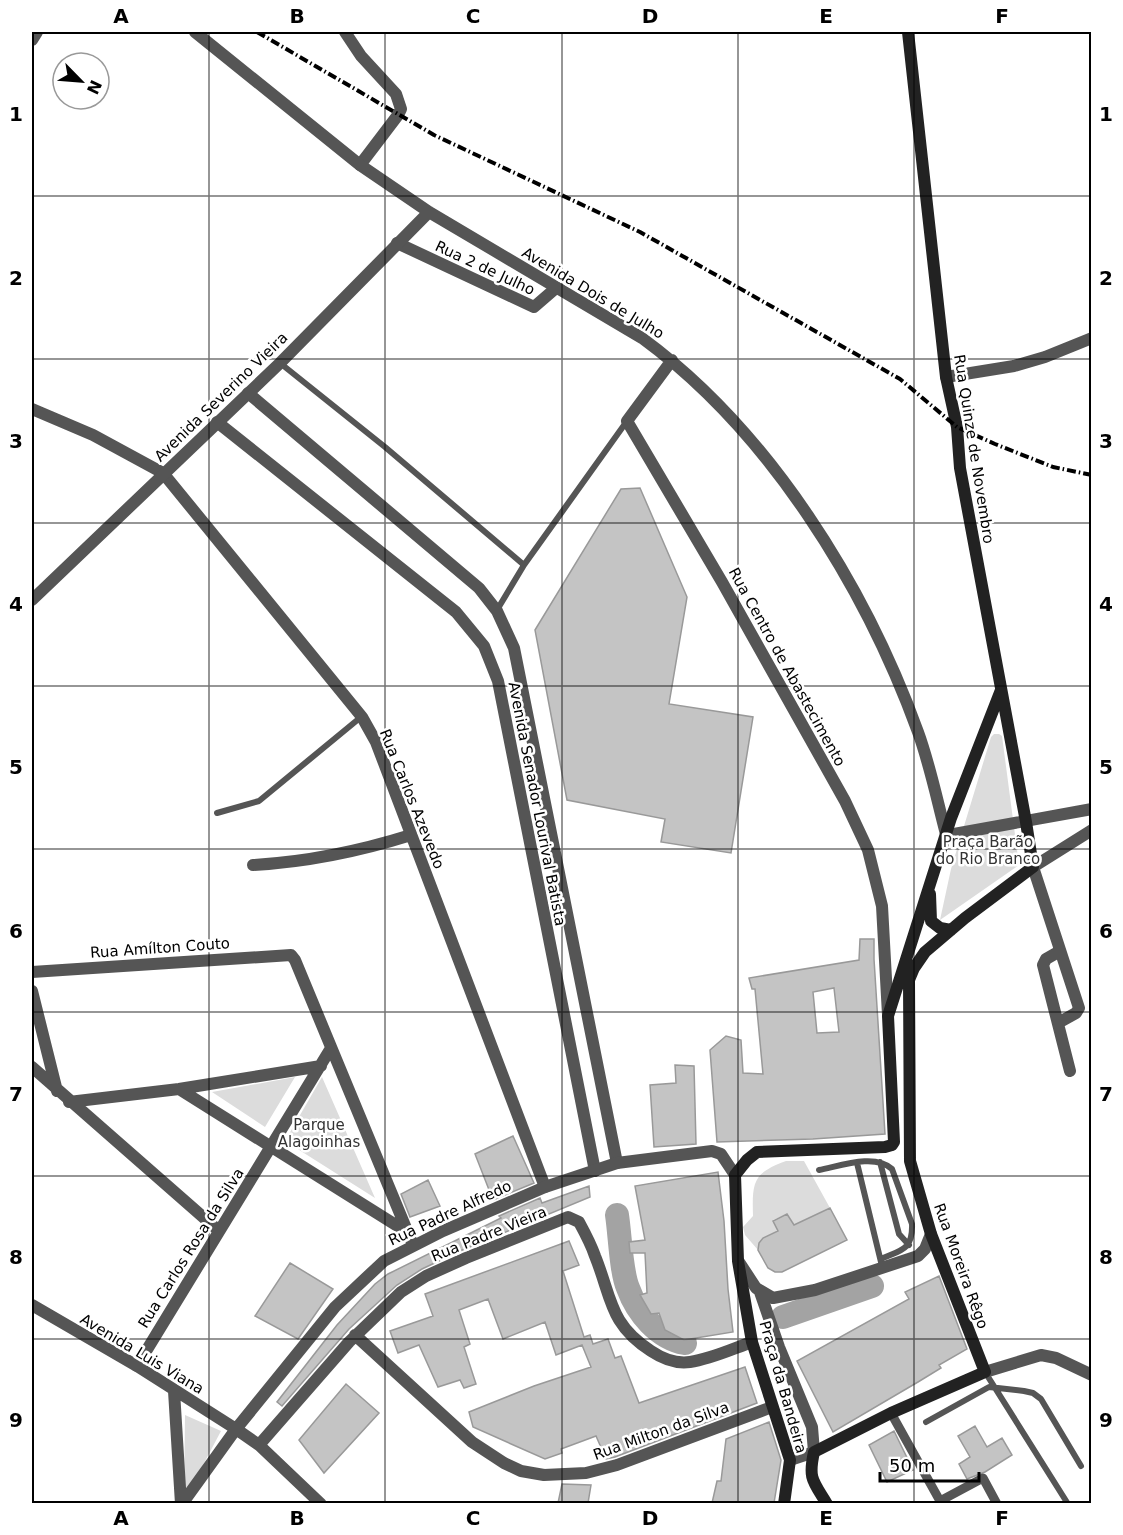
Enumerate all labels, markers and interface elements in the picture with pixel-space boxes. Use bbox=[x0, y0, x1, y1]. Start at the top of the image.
text: A bbox=[113, 4, 129, 28]
text: B bbox=[289, 4, 305, 28]
text: C bbox=[466, 4, 480, 28]
text: D bbox=[642, 4, 658, 28]
text: E bbox=[819, 4, 833, 28]
text: F bbox=[995, 4, 1009, 28]
north arrow bbox=[51, 51, 111, 111]
text: N bbox=[83, 77, 106, 97]
text: 1 bbox=[9, 102, 23, 126]
text: 1 bbox=[1099, 102, 1113, 126]
street label: Rua 2 de Julho bbox=[432, 237, 538, 299]
street label: Avenida Dois de Julho bbox=[519, 243, 667, 343]
text: 2 bbox=[9, 266, 23, 290]
text: 2 bbox=[1099, 266, 1113, 290]
street label: Avenida Severino Vieira bbox=[151, 329, 291, 465]
street label: Rua Quinze de Novembro bbox=[950, 353, 998, 545]
text: 3 bbox=[9, 429, 23, 453]
text: 3 bbox=[1099, 429, 1113, 453]
street label: Rua Centro de Abastecimento bbox=[725, 565, 849, 769]
text: 4 bbox=[9, 592, 23, 616]
text: 4 bbox=[1099, 592, 1113, 616]
street label: Avenida Senador Lourival Batista bbox=[504, 680, 570, 928]
street label: Rua Carlos Azevedo bbox=[376, 726, 448, 872]
text: 5 bbox=[9, 755, 23, 779]
text: 5 bbox=[1099, 755, 1113, 779]
park label: Praça Barão do Rio Branco bbox=[936, 833, 1040, 868]
text: 6 bbox=[9, 919, 23, 943]
text: 6 bbox=[1099, 919, 1113, 943]
street label: Rua Amílton Couto bbox=[90, 934, 230, 962]
text: 7 bbox=[9, 1082, 23, 1106]
text: 7 bbox=[1099, 1082, 1113, 1106]
park label: Parque Alagoinhas bbox=[278, 1116, 360, 1151]
street label: Rua Carlos Rosa da Silva bbox=[134, 1165, 248, 1331]
street label: Rua Padre Alfredo bbox=[386, 1177, 514, 1249]
street label: Rua Moreira Rêgo bbox=[930, 1201, 992, 1331]
street label: Rua Padre Vieira bbox=[429, 1203, 549, 1265]
text: 8 bbox=[9, 1245, 23, 1269]
text: 8 bbox=[1099, 1245, 1113, 1269]
street label: Avenida Luis Viana bbox=[77, 1310, 207, 1398]
street label: Praça da Bandeira bbox=[755, 1319, 811, 1455]
street label: Rua Milton da Silva bbox=[591, 1398, 731, 1464]
text: 9 bbox=[9, 1408, 23, 1432]
text: 9 bbox=[1099, 1408, 1113, 1432]
scale bar bbox=[880, 1445, 979, 1483]
text: 50 m bbox=[889, 1455, 935, 1476]
text: A bbox=[113, 1506, 129, 1530]
text: B bbox=[289, 1506, 305, 1530]
text: C bbox=[466, 1506, 480, 1530]
text: D bbox=[642, 1506, 658, 1530]
text: E bbox=[819, 1506, 833, 1530]
text: F bbox=[995, 1506, 1009, 1530]

